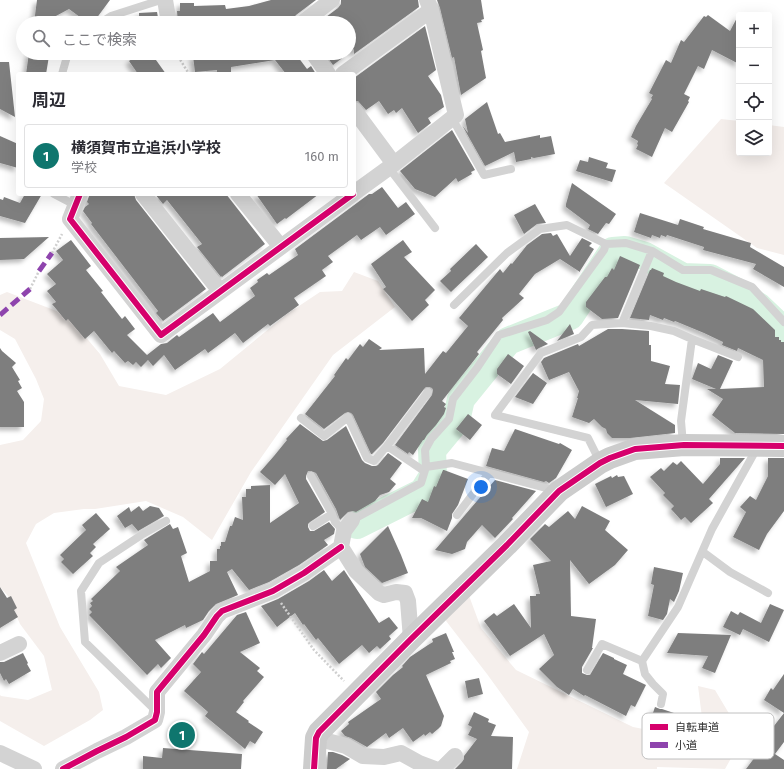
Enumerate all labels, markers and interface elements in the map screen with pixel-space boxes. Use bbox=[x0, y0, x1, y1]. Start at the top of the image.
map controls bbox=[736, 12, 772, 156]
button: + bbox=[736, 12, 772, 48]
search box bbox=[16, 16, 356, 60]
icon: search bbox=[30, 27, 52, 49]
text: ここで検索 bbox=[62, 31, 137, 49]
button: − bbox=[736, 48, 772, 84]
button: locate bbox=[736, 84, 772, 120]
text: 周辺 bbox=[32, 90, 66, 111]
button: layers bbox=[736, 120, 772, 156]
text: 横須賀市立追浜小学校 bbox=[71, 139, 221, 157]
text: 1 bbox=[43, 149, 49, 164]
text: 160 m bbox=[305, 149, 339, 164]
text: 学校 bbox=[71, 160, 97, 175]
your location bbox=[471, 477, 491, 497]
legend bbox=[642, 713, 774, 759]
pin: 1 bbox=[169, 720, 195, 750]
text: 自転車道 bbox=[675, 721, 719, 734]
text: 小道 bbox=[675, 739, 697, 752]

